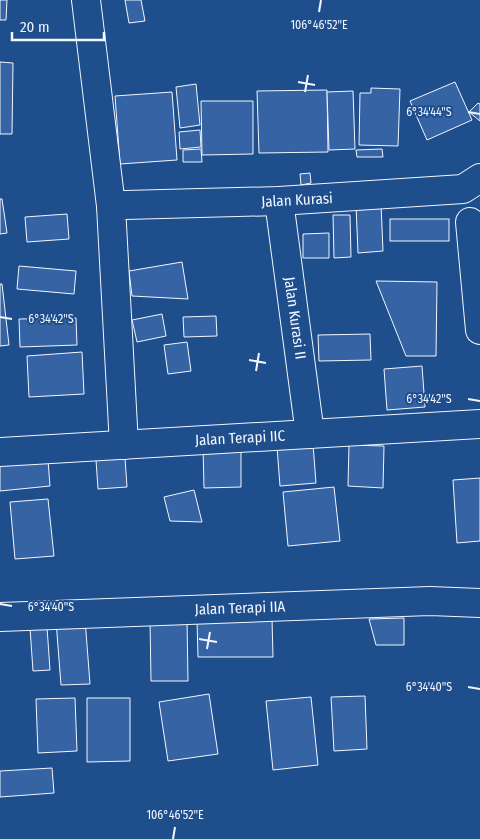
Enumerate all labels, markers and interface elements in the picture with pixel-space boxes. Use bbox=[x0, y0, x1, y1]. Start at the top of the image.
scale bar bbox=[12, 10, 105, 42]
text: 20 m bbox=[20, 18, 50, 36]
text: 106°46'52"E bbox=[290, 18, 348, 32]
text: 6°34'44"S bbox=[406, 105, 452, 119]
street label: Jalan Kurasi bbox=[261, 189, 333, 211]
street label: Jalan Kurasi II bbox=[280, 276, 310, 360]
text: 6°34'42"S bbox=[28, 312, 74, 326]
text: 6°34'42"S bbox=[406, 392, 452, 406]
street label: Jalan Terapi IIC bbox=[194, 427, 286, 449]
street label: Jalan Terapi IIA bbox=[194, 597, 286, 619]
text: 6°34'40"S bbox=[28, 600, 74, 614]
text: 6°34'40"S bbox=[406, 680, 452, 694]
text: 106°46'52"E bbox=[146, 808, 204, 822]

